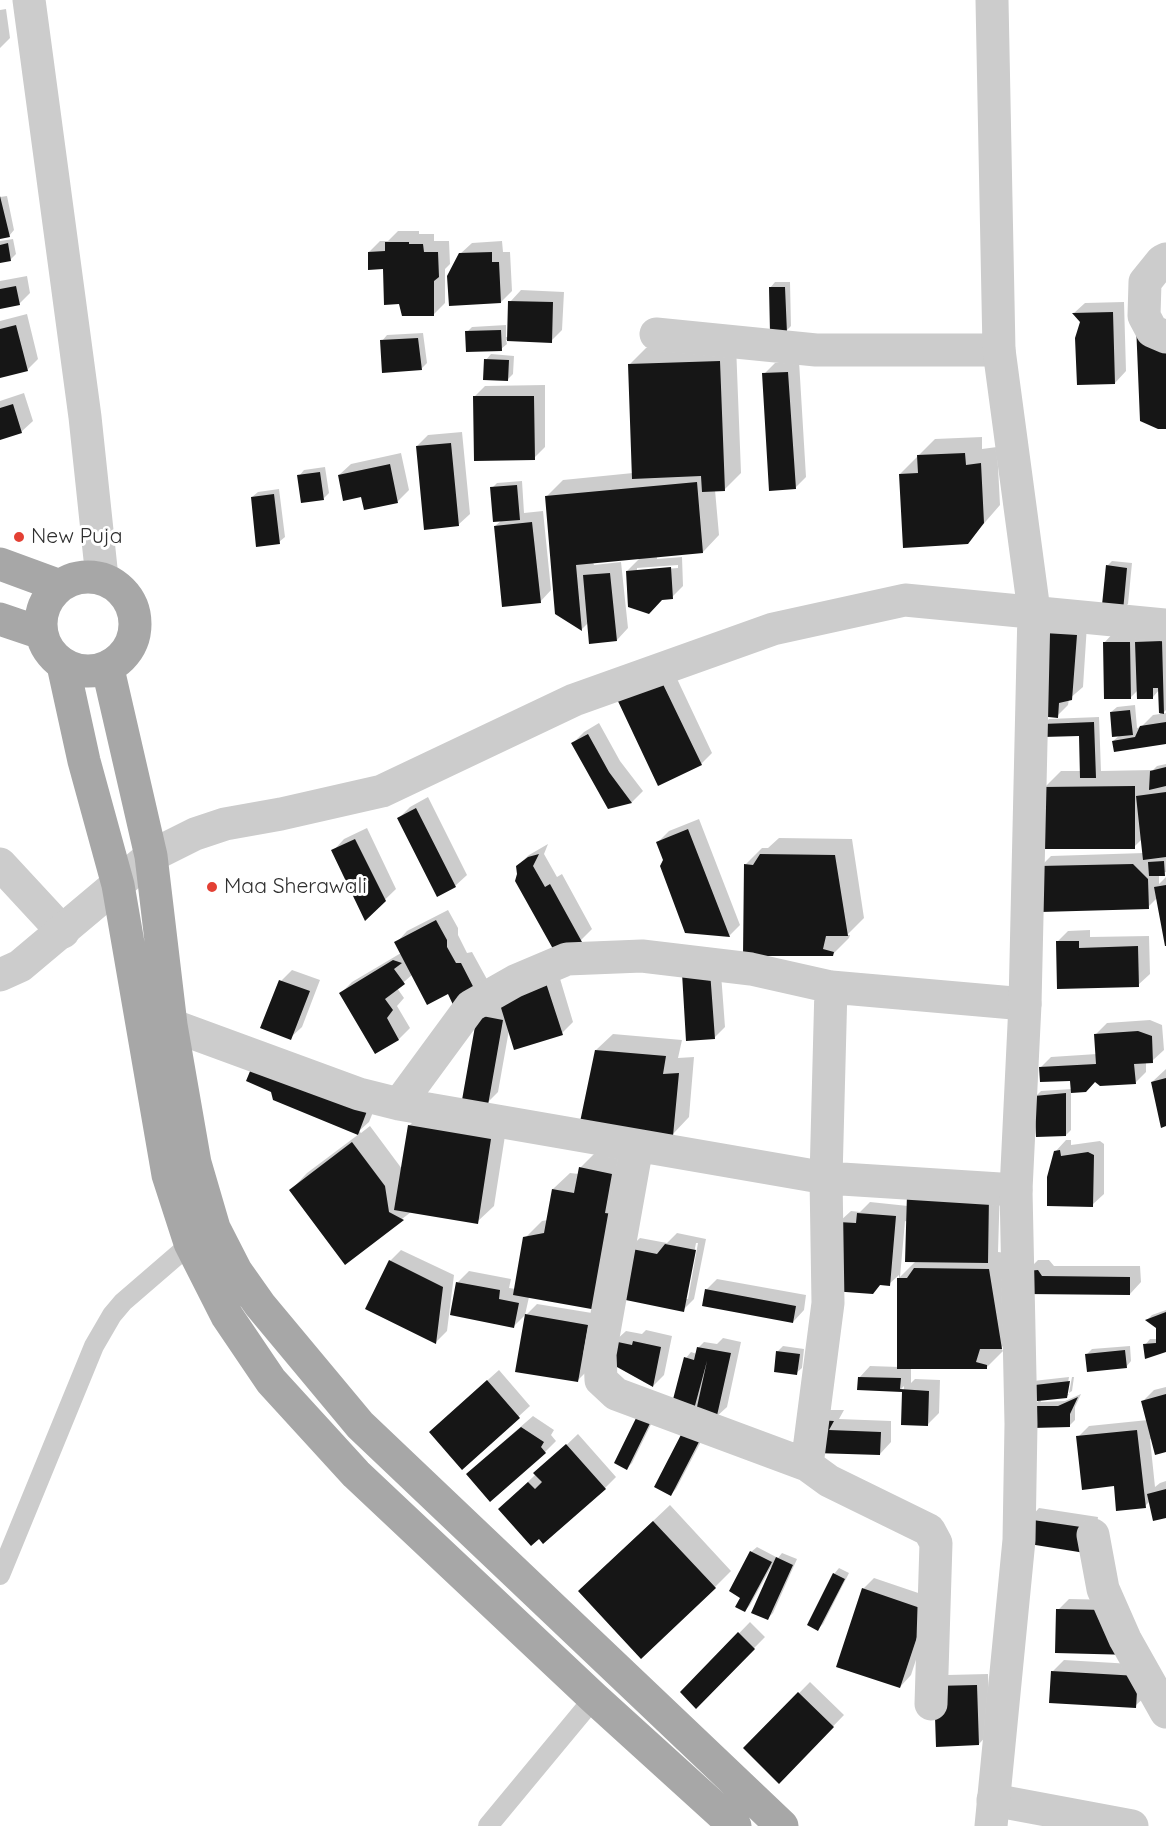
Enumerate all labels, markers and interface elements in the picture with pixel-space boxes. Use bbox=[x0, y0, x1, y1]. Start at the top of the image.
place label: New Puja bbox=[31, 524, 122, 550]
marker: New Puja bbox=[12, 530, 26, 544]
place label: Maa Sherawali bbox=[224, 874, 367, 900]
marker: Maa Sherawali bbox=[205, 880, 219, 894]

